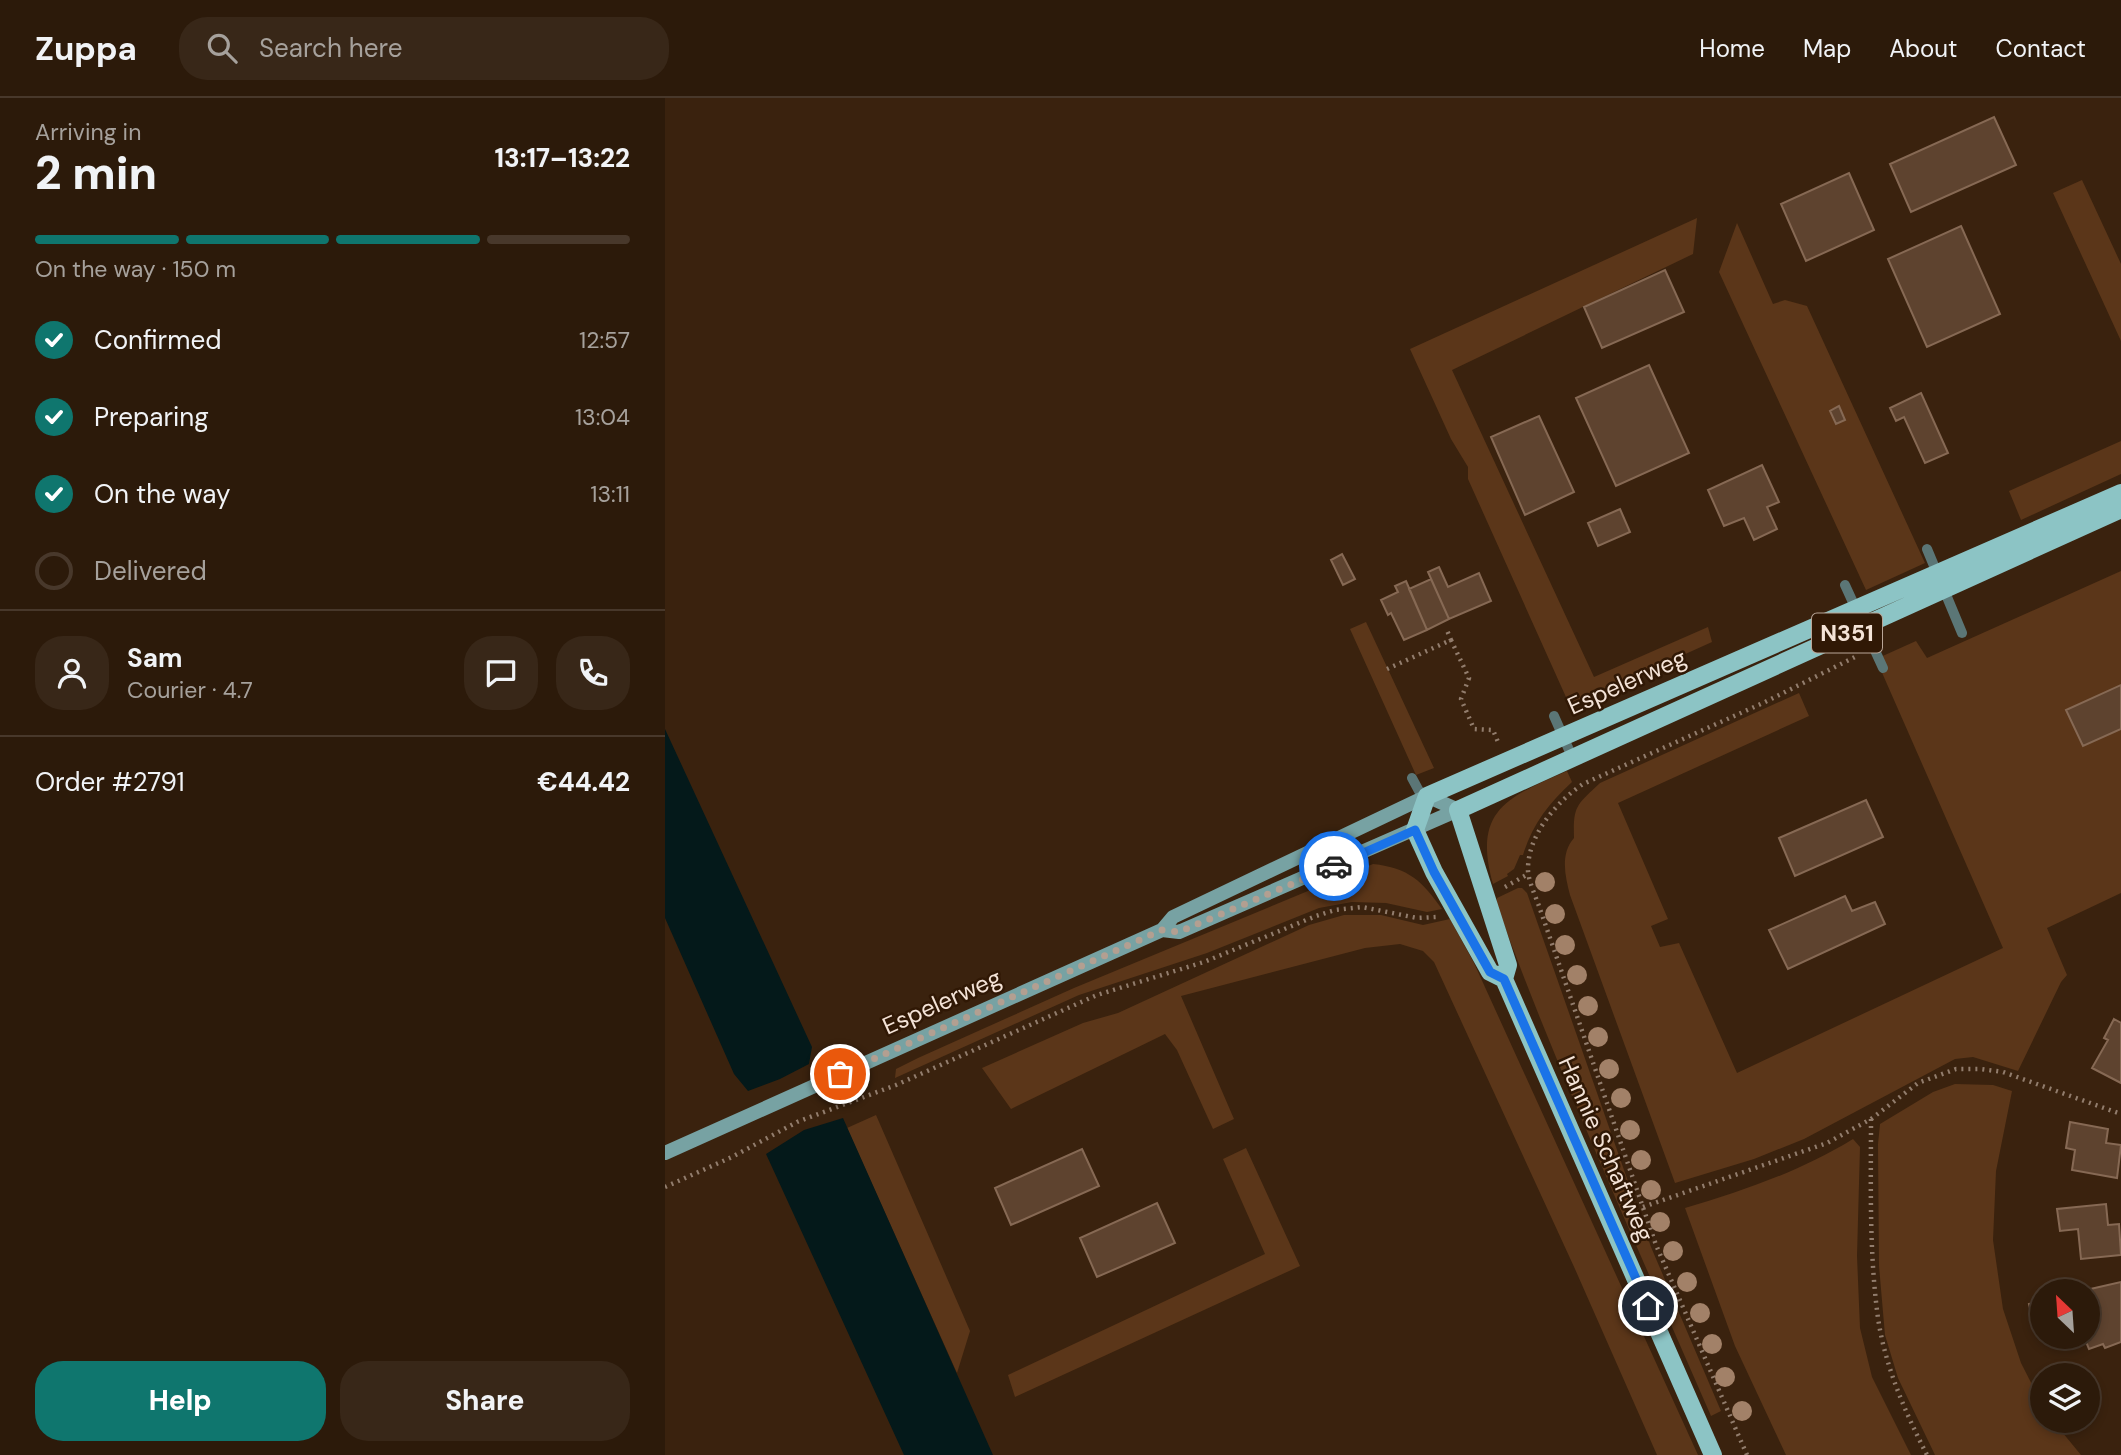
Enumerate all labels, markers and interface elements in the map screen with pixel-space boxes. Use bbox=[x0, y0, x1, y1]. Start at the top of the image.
search box bbox=[179, 17, 669, 80]
text: Zuppa bbox=[35, 27, 137, 70]
icon: search bbox=[203, 29, 241, 67]
text: Search here bbox=[259, 31, 402, 65]
text: Home bbox=[1699, 33, 1765, 64]
text: Map bbox=[1803, 33, 1851, 64]
text: About bbox=[1889, 33, 1958, 64]
text: Contact bbox=[1996, 33, 2086, 64]
text: Arriving in bbox=[35, 117, 141, 147]
text: 13:17–13:22 bbox=[494, 141, 630, 175]
text: 2 min bbox=[35, 143, 157, 203]
text: On the way · 150 m bbox=[35, 254, 236, 284]
icon: check bbox=[35, 321, 73, 359]
text: Confirmed bbox=[94, 323, 221, 357]
text: 12:57 bbox=[579, 325, 630, 355]
icon: check bbox=[35, 398, 73, 436]
text: Preparing bbox=[94, 400, 209, 434]
text: 13:04 bbox=[575, 402, 630, 432]
icon: check bbox=[35, 475, 73, 513]
text: On the way bbox=[94, 477, 230, 511]
text: 13:11 bbox=[590, 479, 630, 509]
text: Delivered bbox=[94, 554, 207, 588]
road number: N351 bbox=[1812, 614, 1882, 652]
button: person bbox=[35, 636, 109, 710]
button: chat bbox=[464, 636, 538, 710]
button: phone bbox=[556, 636, 630, 710]
text: Sam bbox=[127, 641, 182, 675]
street label: Espelerweg bbox=[1563, 642, 1691, 722]
text: Courier · 4.7 bbox=[127, 675, 253, 705]
text: Order #2791 bbox=[35, 765, 185, 799]
text: €44.42 bbox=[537, 765, 630, 799]
courier bbox=[1299, 831, 1369, 901]
icon: car bbox=[1315, 847, 1353, 885]
street label: Espelerweg bbox=[878, 962, 1006, 1042]
pin bbox=[810, 1044, 870, 1104]
street label: Hannie Schaftweg bbox=[1552, 1051, 1661, 1246]
icon: bag bbox=[821, 1055, 859, 1093]
pin bbox=[1618, 1276, 1678, 1336]
north arrow bbox=[2030, 1279, 2100, 1349]
map controls bbox=[2030, 1279, 2100, 1433]
icon: home bbox=[1629, 1287, 1667, 1325]
button: Help bbox=[35, 1361, 326, 1441]
button: Share bbox=[340, 1361, 630, 1441]
button: layers bbox=[2030, 1363, 2100, 1433]

